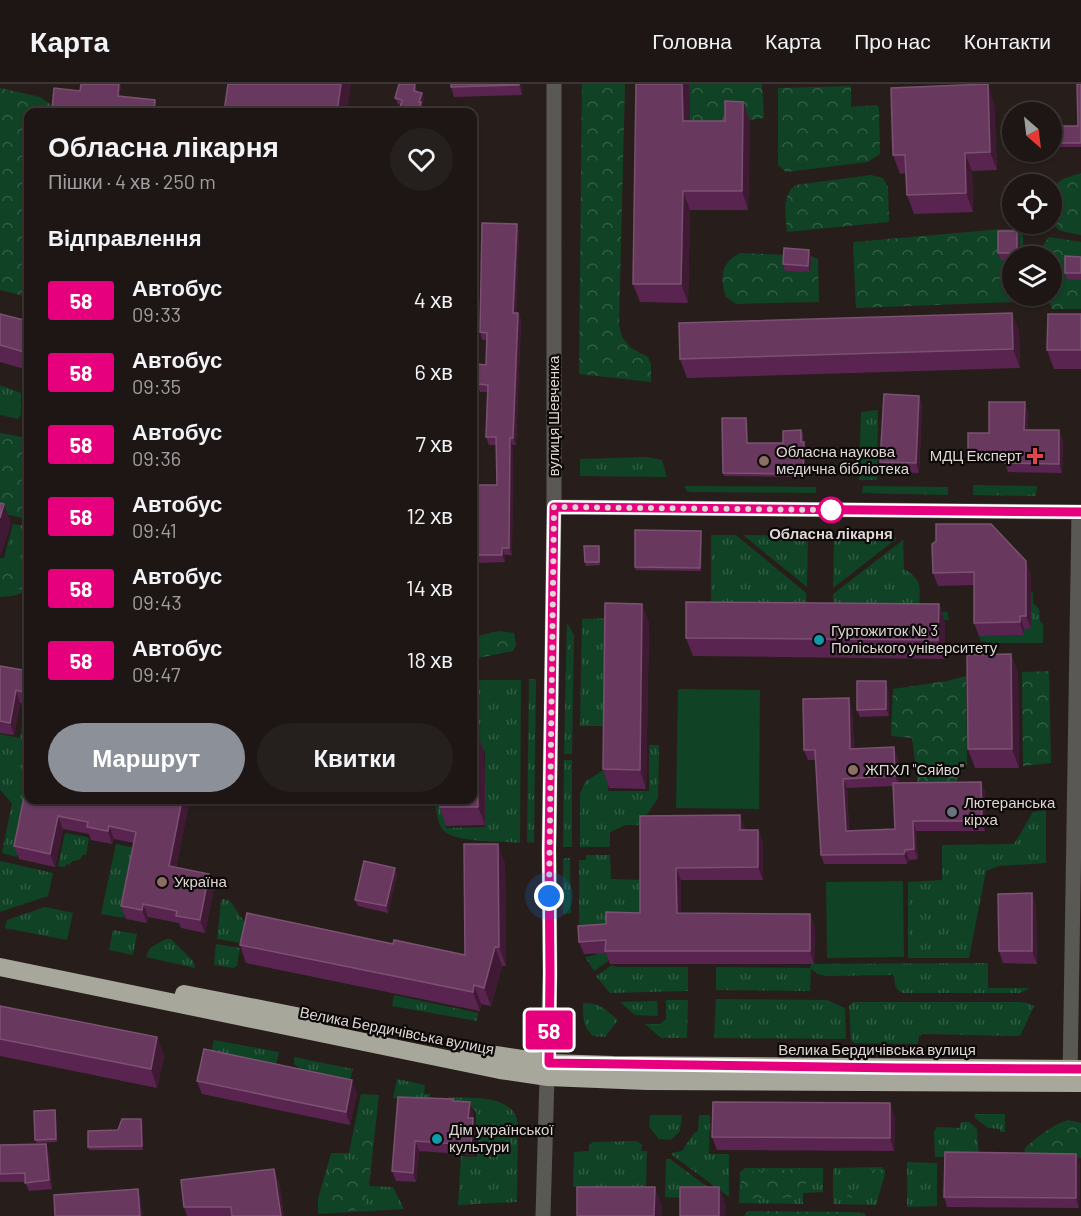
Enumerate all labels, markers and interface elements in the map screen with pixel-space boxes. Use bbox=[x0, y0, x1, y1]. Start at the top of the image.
text: Карта bbox=[30, 24, 109, 58]
text: Головна bbox=[652, 28, 732, 53]
text: Карта bbox=[765, 28, 821, 53]
text: Про нас bbox=[854, 28, 931, 53]
text: Контакти bbox=[964, 28, 1051, 53]
north arrow bbox=[1002, 102, 1062, 162]
map controls bbox=[1002, 102, 1062, 306]
button: heart bbox=[390, 128, 453, 191]
text: Обласна лікарня bbox=[48, 129, 279, 163]
text: Пішки · 4 хв · 250 m bbox=[48, 169, 216, 193]
button: locate bbox=[1002, 174, 1062, 234]
text: Відправлення bbox=[48, 224, 202, 250]
button: layers bbox=[1002, 246, 1062, 306]
text: Автобус bbox=[132, 274, 222, 300]
text: 4 хв bbox=[414, 286, 453, 312]
text: 58 bbox=[70, 288, 92, 313]
text: 09:33 bbox=[132, 302, 181, 326]
text: Автобус bbox=[132, 346, 222, 372]
street label: вулиця Шевченка bbox=[544, 355, 562, 476]
text: 6 хв bbox=[415, 358, 453, 384]
text: 58 bbox=[70, 360, 92, 385]
text: 09:35 bbox=[132, 374, 181, 398]
text: Автобус bbox=[132, 418, 222, 444]
text: 7 хв bbox=[416, 430, 453, 456]
text: 58 bbox=[70, 432, 92, 457]
place label: Обласна наукова медична бібліотека bbox=[776, 442, 910, 477]
text: 09:36 bbox=[132, 446, 181, 470]
place label: МДЦ Експерт bbox=[930, 446, 1022, 464]
marker: МДЦ Експерт bbox=[1026, 447, 1044, 465]
marker: Обласна наукова медична бібліотека bbox=[757, 454, 771, 468]
text: Автобус bbox=[132, 490, 222, 516]
marker: Обласна лікарня bbox=[818, 497, 844, 523]
text: 12 хв bbox=[406, 502, 453, 528]
text: 58 bbox=[70, 504, 92, 529]
text: 09:41 bbox=[132, 518, 177, 542]
place label: Обласна лікарня bbox=[769, 524, 893, 542]
text: Автобус bbox=[132, 562, 222, 588]
text: 14 хв bbox=[406, 574, 453, 600]
text: 58 bbox=[70, 576, 92, 601]
text: 09:43 bbox=[132, 590, 182, 614]
place label: Гуртожиток № 3 Поліського університету bbox=[831, 621, 998, 656]
marker: Гуртожиток № 3 Поліського університету bbox=[812, 633, 826, 647]
text: Автобус bbox=[132, 634, 222, 660]
text: 18 хв bbox=[407, 646, 453, 672]
text: 58 bbox=[70, 648, 92, 673]
text: 09:47 bbox=[132, 662, 180, 686]
button: Маршрут bbox=[48, 723, 245, 792]
button: Квитки bbox=[257, 723, 453, 792]
place label: ЖПХЛ "Сяйво" bbox=[865, 760, 964, 778]
marker: ЖПХЛ "Сяйво" bbox=[846, 763, 860, 777]
place label: Лютеранська кірха bbox=[964, 793, 1056, 828]
marker: Лютеранська кірха bbox=[945, 805, 959, 819]
place label: Україна bbox=[174, 872, 228, 890]
marker: Україна bbox=[155, 875, 169, 889]
your location bbox=[534, 881, 564, 911]
street label: Велика Бердичівська вулиця bbox=[298, 1002, 496, 1058]
line badge: 58 bbox=[522, 1010, 576, 1050]
text: 58 bbox=[538, 1018, 560, 1043]
street label: Велика Бердичівська вулиця bbox=[778, 1040, 976, 1058]
place label: Дім української культури bbox=[449, 1120, 554, 1155]
marker: Дім української культури bbox=[430, 1132, 444, 1146]

